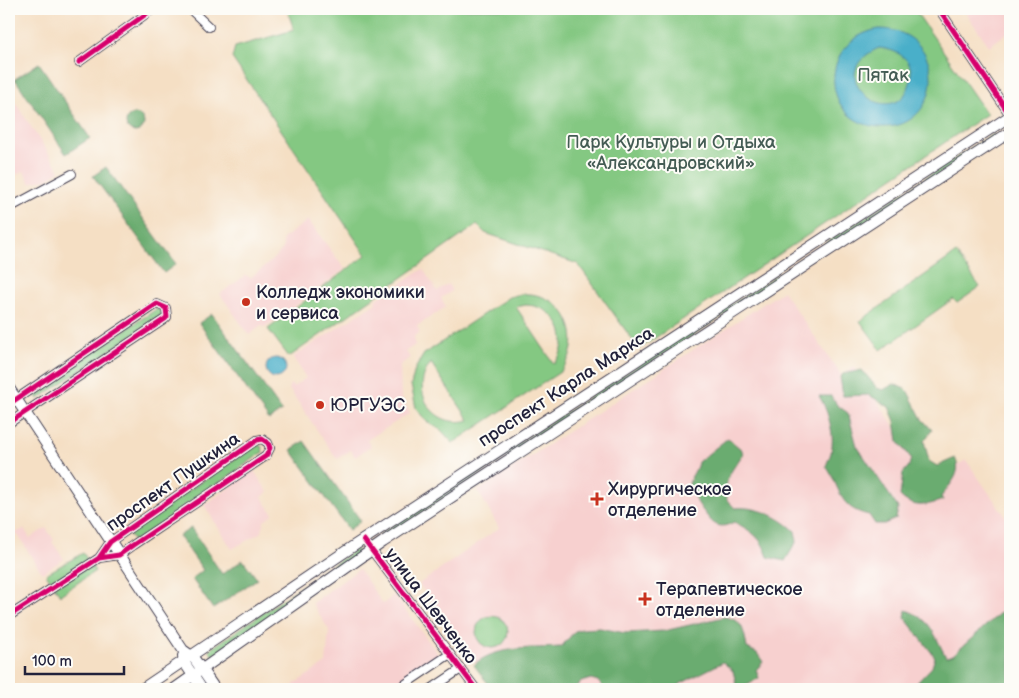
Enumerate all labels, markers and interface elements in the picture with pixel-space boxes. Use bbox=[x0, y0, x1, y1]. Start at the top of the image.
park label: Пятак bbox=[857, 65, 909, 86]
park label: Парк Культуры и Отдыха «Александровский» bbox=[566, 132, 776, 174]
place label: Колледж экономики и сервиса bbox=[256, 282, 425, 324]
marker: Колледж экономики и сервиса bbox=[240, 296, 252, 308]
street label: проспект Карла Маркса bbox=[474, 322, 658, 452]
place label: ЮРГУЭС bbox=[330, 395, 405, 416]
marker: ЮРГУЭС bbox=[314, 399, 326, 411]
street label: проспект Пушкина bbox=[102, 428, 244, 536]
place label: Хирургическое отделение bbox=[608, 479, 731, 521]
marker: Хирургическое отделение bbox=[590, 492, 604, 506]
street label: улица Шевченко bbox=[381, 544, 481, 668]
place label: Терапевтическое отделение bbox=[656, 579, 802, 621]
marker: Терапевтическое отделение bbox=[638, 592, 652, 606]
scale bar bbox=[25, 643, 124, 675]
text: 100 m bbox=[32, 652, 72, 671]

